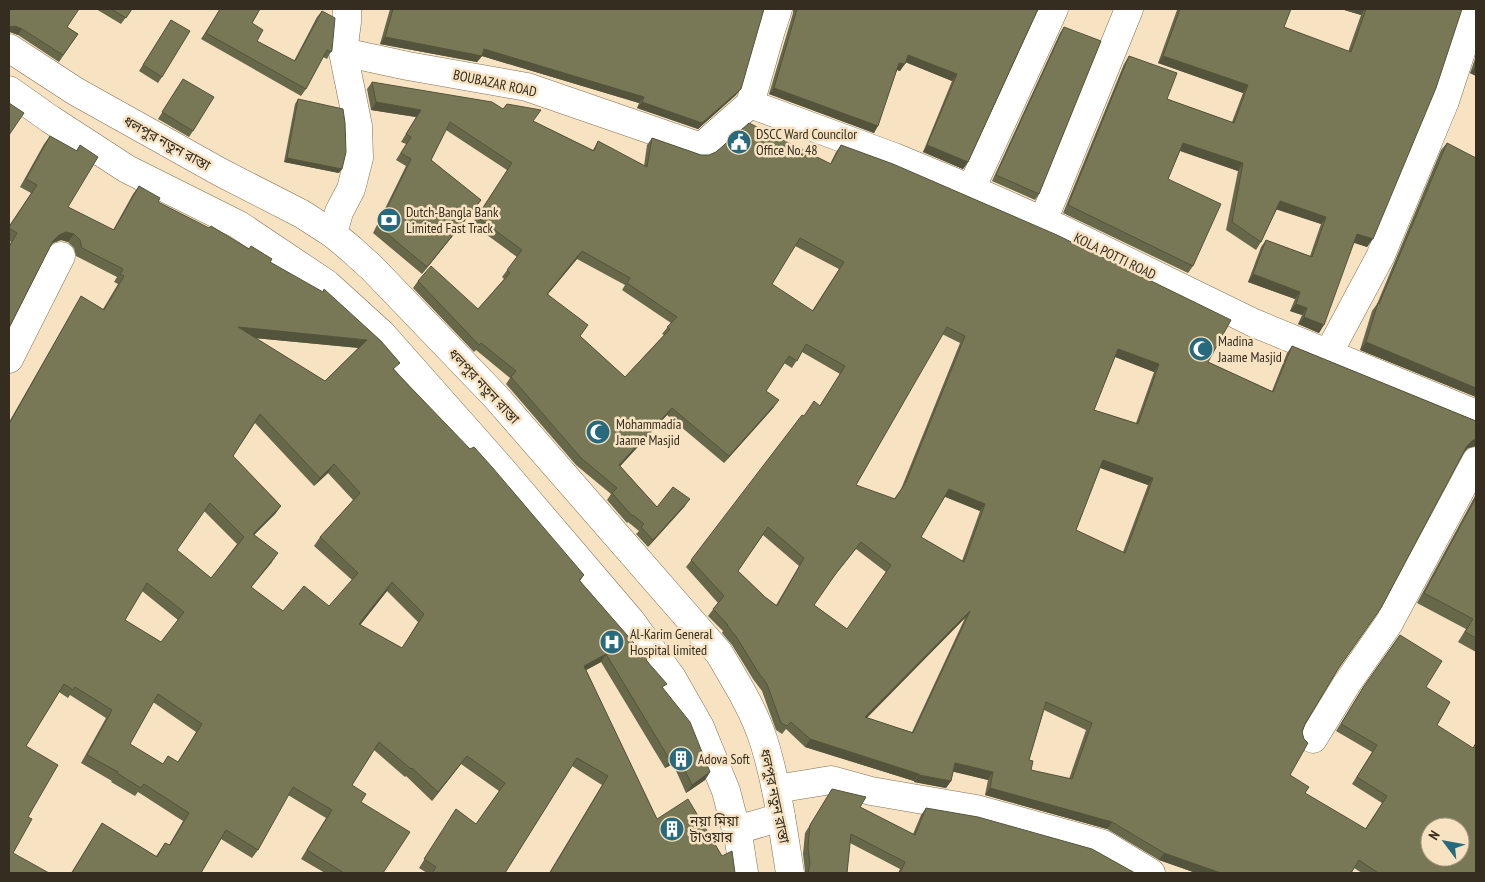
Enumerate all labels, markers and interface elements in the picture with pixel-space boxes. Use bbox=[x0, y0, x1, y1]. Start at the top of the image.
street label: BOUBAZAR ROAD bbox=[452, 65, 538, 101]
street label: ধলপুর নতুন রাস্তা bbox=[120, 112, 214, 175]
place label: DSCC Ward Councilor Office No. 48 bbox=[756, 125, 857, 159]
public building icon: DSCC Ward Councilor Office No. 48 bbox=[726, 129, 752, 155]
place label: Dutch-Bangla Bank Limited Fast Track bbox=[406, 203, 499, 237]
bank icon: Dutch-Bangla Bank Limited Fast Track bbox=[376, 207, 402, 233]
street label: KOLA POTTI ROAD bbox=[1071, 228, 1159, 284]
place label: Madina Jaame Masjid bbox=[1217, 332, 1282, 366]
mosque icon: Madina Jaame Masjid bbox=[1188, 336, 1214, 362]
street label: ধলপুর নতুন রাস্তা bbox=[444, 345, 524, 428]
place label: Mohammadia Jaame Masjid bbox=[615, 415, 681, 449]
mosque icon: Mohammadia Jaame Masjid bbox=[585, 419, 611, 445]
place label: Al-Karim General Hospital limited bbox=[630, 625, 713, 659]
hospital icon: Al-Karim General Hospital limited bbox=[599, 629, 625, 655]
building icon: Adova Soft bbox=[668, 746, 694, 772]
street label: ধলপুর নতুন রাস্তা bbox=[756, 747, 794, 845]
place label: Adova Soft bbox=[698, 750, 750, 768]
place label: নয়া মিয়া টাওয়ার bbox=[689, 812, 739, 846]
building icon: নয়া মিয়া টাওয়ার bbox=[659, 816, 685, 842]
north arrow bbox=[1420, 817, 1470, 867]
text: N bbox=[1424, 827, 1444, 843]

